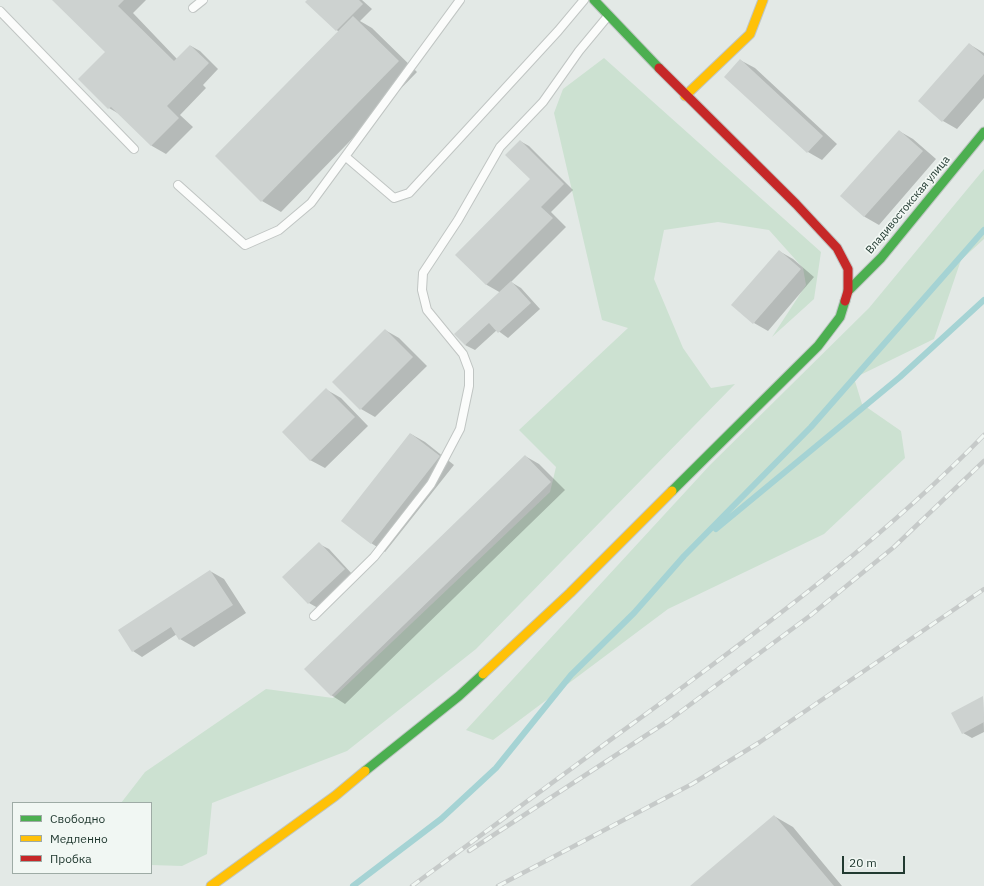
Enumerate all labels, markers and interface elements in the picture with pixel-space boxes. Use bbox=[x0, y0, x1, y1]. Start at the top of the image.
street label: Владивостокская улица bbox=[863, 153, 953, 257]
legend bbox=[12, 802, 152, 874]
text: Свободно bbox=[50, 811, 105, 826]
text: Медленно bbox=[50, 831, 108, 846]
scale bar bbox=[844, 848, 907, 874]
text: Пробка bbox=[50, 851, 92, 866]
text: 20 m bbox=[849, 855, 877, 870]

